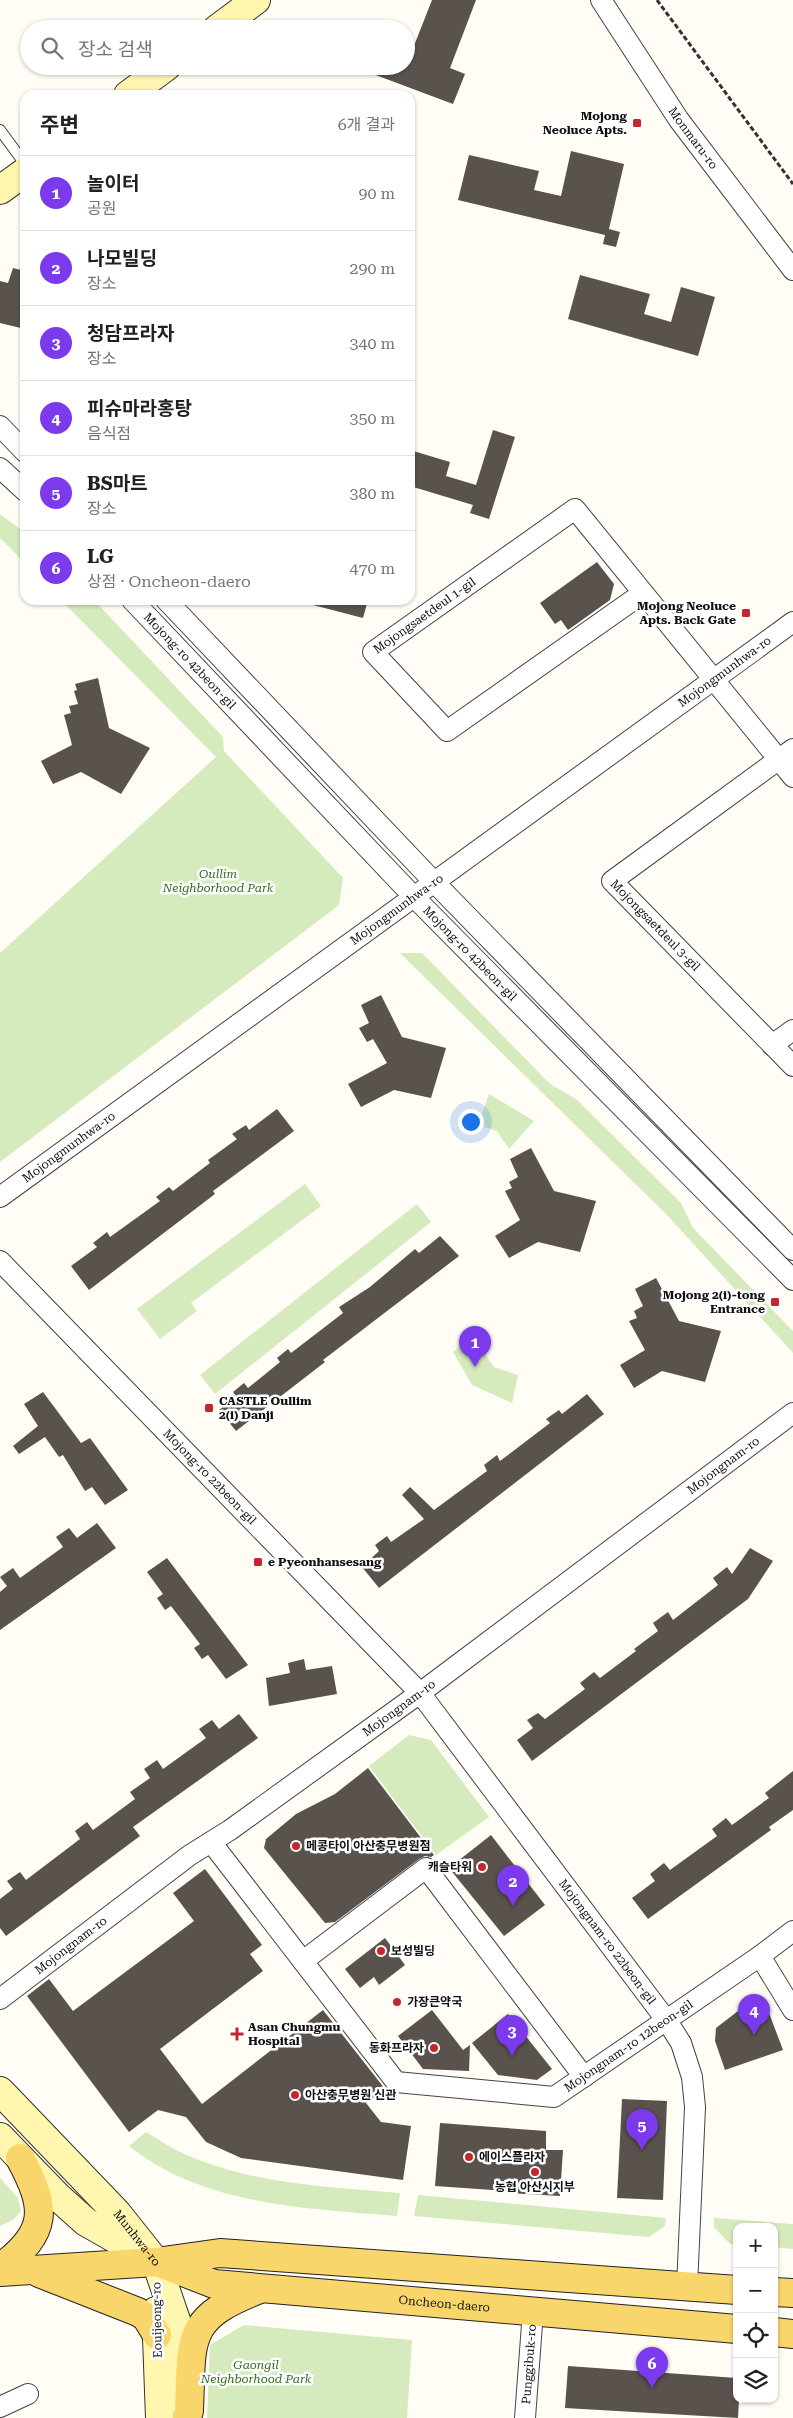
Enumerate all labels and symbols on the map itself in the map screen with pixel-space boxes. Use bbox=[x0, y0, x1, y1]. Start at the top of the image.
street label: Monmaru-ro bbox=[665, 104, 721, 172]
place label: Mojong Neoluce Apts. bbox=[543, 109, 628, 137]
marker: Mojong Neoluce Apts. bbox=[631, 117, 643, 129]
street label: Mojongsaetdeul 1-gil bbox=[371, 574, 479, 657]
place label: Mojong Neoluce Apts. Back Gate bbox=[637, 599, 736, 627]
marker: Mojong Neoluce Apts. Back Gate bbox=[740, 607, 752, 619]
street label: Mojong-ro 42beon-gil bbox=[141, 610, 239, 712]
street label: Mojongmunhwa-ro bbox=[675, 633, 774, 710]
park label: Oullim Neighborhood Park bbox=[162, 867, 274, 895]
street label: Mojongmunhwa-ro bbox=[347, 871, 446, 948]
street label: Mojongsaetdeul 3-gil bbox=[608, 877, 703, 974]
street label: Mojong-ro 42beon-gil bbox=[420, 903, 520, 1004]
street label: Mojongmunhwa-ro bbox=[20, 1109, 118, 1186]
your location bbox=[458, 1109, 484, 1135]
place label: Mojong 2(i)-tong Entrance bbox=[663, 1288, 766, 1316]
marker: Mojong 2(i)-tong Entrance bbox=[769, 1296, 781, 1308]
pin: 1 bbox=[459, 1326, 491, 1367]
place label: CASTLE Oullim 2(i) Danji bbox=[219, 1394, 312, 1422]
marker: CASTLE Oullim 2(i) Danji bbox=[203, 1402, 215, 1414]
street label: Mojong-ro 22beon-gil bbox=[160, 1426, 259, 1528]
street label: Mojongnam-ro bbox=[684, 1434, 762, 1497]
place label: e Pyeonhansesang bbox=[268, 1555, 382, 1569]
marker: e Pyeonhansesang bbox=[252, 1556, 264, 1568]
street label: Mojongnam-ro bbox=[360, 1677, 438, 1739]
place label: 메콩타이 아산충무병원점 bbox=[306, 1839, 430, 1853]
marker: 메콩타이 아산충무병원점 bbox=[290, 1840, 302, 1852]
place label: 캐슬타워 bbox=[428, 1860, 472, 1874]
marker: 캐슬타워 bbox=[476, 1861, 488, 1873]
pin: 2 bbox=[497, 1865, 529, 1906]
street label: Mojongnam-ro 22beon-gil bbox=[556, 1877, 659, 2007]
street label: Mojongnam-ro bbox=[32, 1913, 110, 1977]
place label: 보성빌딩 bbox=[391, 1944, 435, 1958]
marker: 보성빌딩 bbox=[375, 1945, 387, 1957]
pin: 4 bbox=[738, 1994, 770, 2035]
place label: 가장큰약국 bbox=[407, 1995, 462, 2009]
marker: 가장큰약국 bbox=[391, 1996, 403, 2008]
street label: Mojongnam-ro 12beon-gil bbox=[562, 1997, 696, 2095]
pin: 3 bbox=[496, 2015, 528, 2056]
place label: Asan Chungmu Hospital bbox=[248, 2020, 341, 2048]
marker: Asan Chungmu Hospital bbox=[230, 2027, 244, 2041]
place label: 동화프라자 bbox=[369, 2041, 424, 2055]
marker: 동화프라자 bbox=[428, 2042, 440, 2054]
place label: 아산충무병원 신관 bbox=[305, 2088, 396, 2102]
marker: 아산충무병원 신관 bbox=[289, 2089, 301, 2101]
pin: 5 bbox=[626, 2109, 658, 2150]
place label: 에이스플라자 bbox=[479, 2150, 545, 2164]
marker: 에이스플라자 bbox=[463, 2151, 475, 2163]
marker: 농협 아산시지부 bbox=[529, 2166, 541, 2178]
place label: 농협 아산시지부 bbox=[495, 2180, 575, 2194]
street label: Munhwa-ro bbox=[110, 2207, 164, 2269]
street label: Eouijeong-ro bbox=[149, 2282, 165, 2358]
street label: Oncheon-daero bbox=[398, 2293, 491, 2315]
street label: Punggibuk-ro bbox=[519, 2323, 539, 2405]
pin: 6 bbox=[636, 2347, 668, 2388]
park label: Gaongil Neighborhood Park bbox=[200, 2358, 312, 2386]

